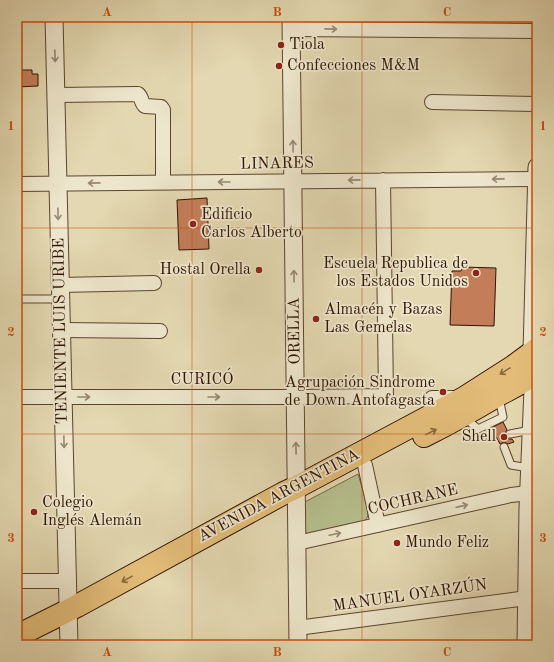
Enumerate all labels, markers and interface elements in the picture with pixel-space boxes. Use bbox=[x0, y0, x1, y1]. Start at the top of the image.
text: A bbox=[102, 6, 112, 19]
text: B bbox=[272, 6, 282, 19]
text: C bbox=[443, 6, 451, 19]
one-way arrow bbox=[324, 25, 337, 33]
place label: Tiola bbox=[289, 37, 325, 53]
marker: Tiola bbox=[276, 40, 286, 50]
one-way arrow bbox=[51, 49, 58, 62]
place label: Confecciones M&M bbox=[287, 58, 420, 74]
marker: Confecciones M&M bbox=[274, 61, 284, 71]
text: 1 bbox=[7, 120, 15, 133]
text: 1 bbox=[539, 120, 547, 133]
one-way arrow bbox=[289, 140, 297, 153]
street label: LINARES bbox=[240, 155, 314, 173]
one-way arrow bbox=[492, 175, 505, 183]
one-way arrow bbox=[348, 177, 361, 184]
one-way arrow bbox=[218, 178, 231, 186]
one-way arrow bbox=[88, 179, 101, 187]
one-way arrow bbox=[55, 207, 62, 220]
place label: Edificio Carlos Alberto bbox=[201, 207, 302, 241]
marker: Edificio Carlos Alberto bbox=[188, 219, 198, 229]
street label: TENIENTE LUIS URIBE bbox=[51, 238, 71, 424]
place label: Escuela Republica de los Estados Unidos bbox=[323, 256, 468, 290]
place label: Hostal Orella bbox=[160, 262, 251, 278]
marker: Hostal Orella bbox=[254, 265, 264, 275]
marker: Escuela Republica de los Estados Unidos bbox=[471, 268, 481, 278]
one-way arrow bbox=[290, 270, 298, 283]
street label: ORELLA bbox=[286, 297, 304, 365]
place label: Almacén y Bazas Las Gemelas bbox=[324, 302, 442, 336]
marker: Almacén y Bazas Las Gemelas bbox=[311, 314, 321, 324]
text: 2 bbox=[7, 326, 15, 339]
text: 2 bbox=[539, 326, 547, 339]
street label: CURICÓ bbox=[171, 367, 233, 388]
one-way arrow bbox=[499, 368, 511, 376]
place label: Agrupación Sindrome de Down Antofagasta bbox=[285, 375, 435, 409]
marker: Agrupación Sindrome de Down Antofagasta bbox=[438, 387, 448, 397]
one-way arrow bbox=[77, 393, 90, 401]
one-way arrow bbox=[207, 393, 220, 401]
one-way arrow bbox=[425, 428, 437, 435]
place label: Shell bbox=[461, 429, 496, 445]
marker: Shell bbox=[499, 432, 509, 442]
one-way arrow bbox=[60, 435, 68, 448]
one-way arrow bbox=[292, 442, 300, 455]
street label: AVENIDA ARGENTINA bbox=[196, 447, 362, 545]
street label: COCHRANE bbox=[366, 482, 460, 518]
place label: Colegio Inglés Alemán bbox=[42, 495, 142, 529]
one-way arrow bbox=[455, 502, 468, 510]
marker: Colegio Inglés Alemán bbox=[29, 507, 39, 517]
one-way arrow bbox=[328, 530, 341, 538]
text: 3 bbox=[7, 532, 15, 545]
text: 3 bbox=[539, 532, 547, 545]
place label: Mundo Feliz bbox=[405, 535, 489, 551]
marker: Mundo Feliz bbox=[392, 538, 402, 548]
street label: MANUEL OYARZÚN bbox=[331, 572, 488, 615]
one-way arrow bbox=[121, 576, 133, 583]
text: A bbox=[102, 646, 112, 659]
text: B bbox=[272, 646, 282, 659]
text: C bbox=[443, 646, 451, 659]

